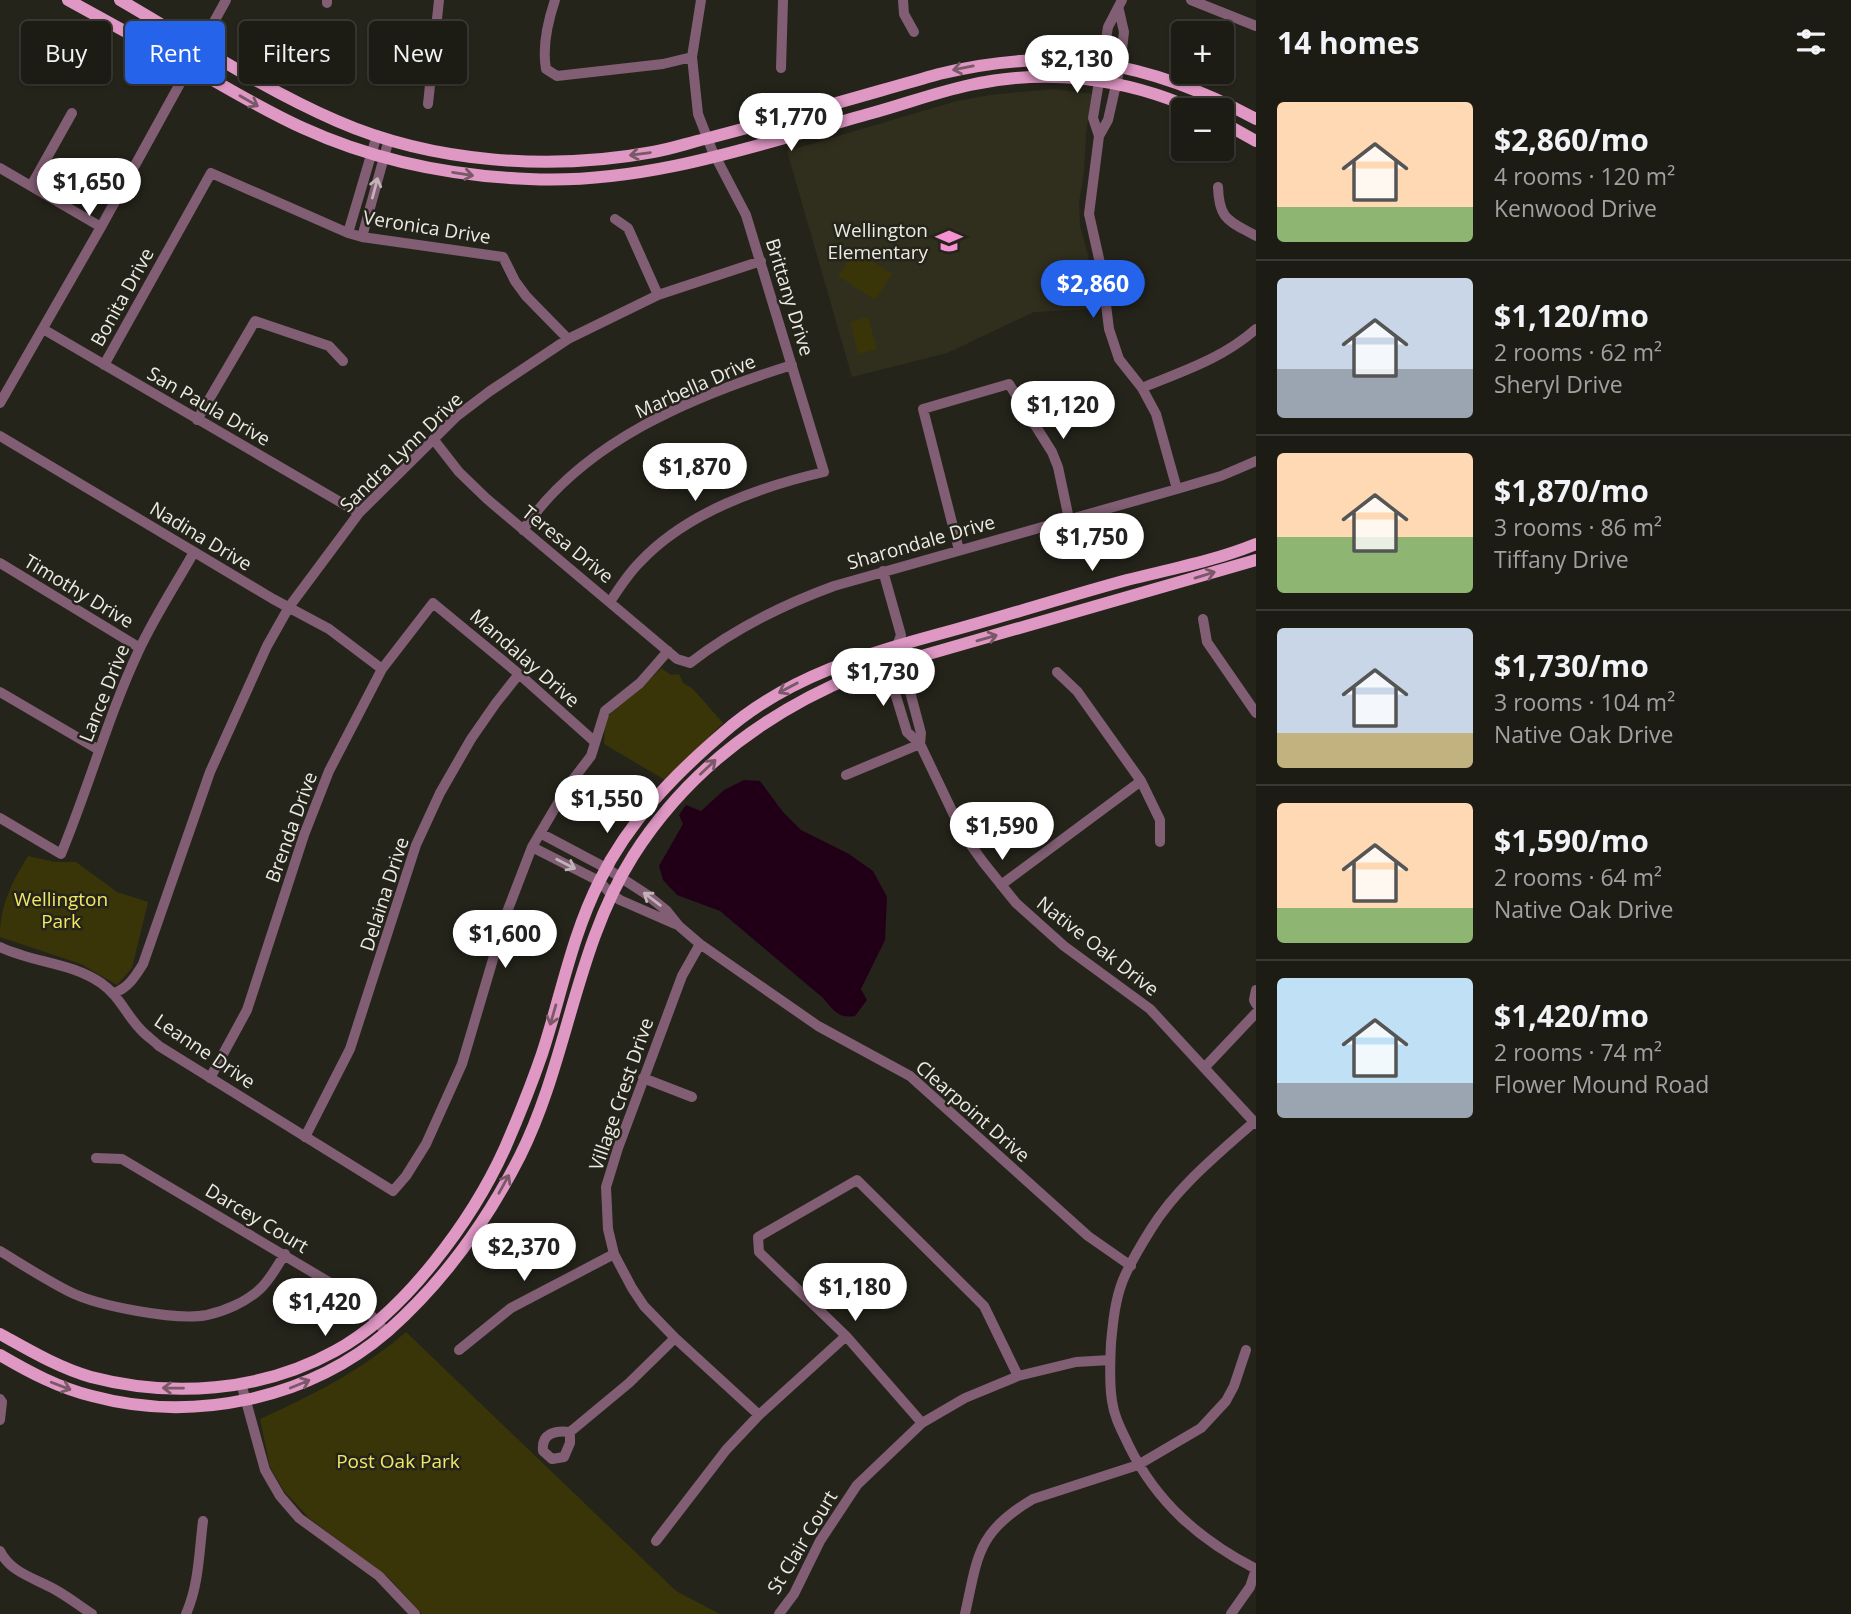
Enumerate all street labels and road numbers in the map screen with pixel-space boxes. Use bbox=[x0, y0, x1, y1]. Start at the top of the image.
street label: Veronica Drive bbox=[361, 204, 493, 250]
street label: Brittany Drive bbox=[760, 235, 820, 359]
street label: Bonita Drive bbox=[84, 243, 160, 351]
street label: Marbella Drive bbox=[631, 348, 759, 424]
street label: San Paula Drive bbox=[143, 360, 275, 452]
street label: Sandra Lynn Drive bbox=[334, 386, 468, 518]
street label: Nadina Drive bbox=[145, 495, 257, 577]
street label: Teresa Drive bbox=[517, 499, 619, 589]
street label: Sharondale Drive bbox=[844, 508, 998, 576]
street label: Timothy Drive bbox=[19, 548, 139, 634]
street label: Mandalay Drive bbox=[464, 603, 586, 713]
street label: Lance Drive bbox=[73, 640, 135, 746]
street label: Brenda Drive bbox=[259, 768, 323, 886]
street label: Delaina Drive bbox=[353, 834, 415, 954]
street label: Native Oak Drive bbox=[1032, 890, 1164, 1002]
street label: Leanne Drive bbox=[149, 1008, 261, 1094]
street label: Village Crest Drive bbox=[583, 1014, 659, 1174]
street label: Clearpoint Drive bbox=[910, 1054, 1036, 1168]
street label: Darcey Court bbox=[201, 1177, 314, 1259]
street label: St Clair Court bbox=[761, 1485, 843, 1599]

